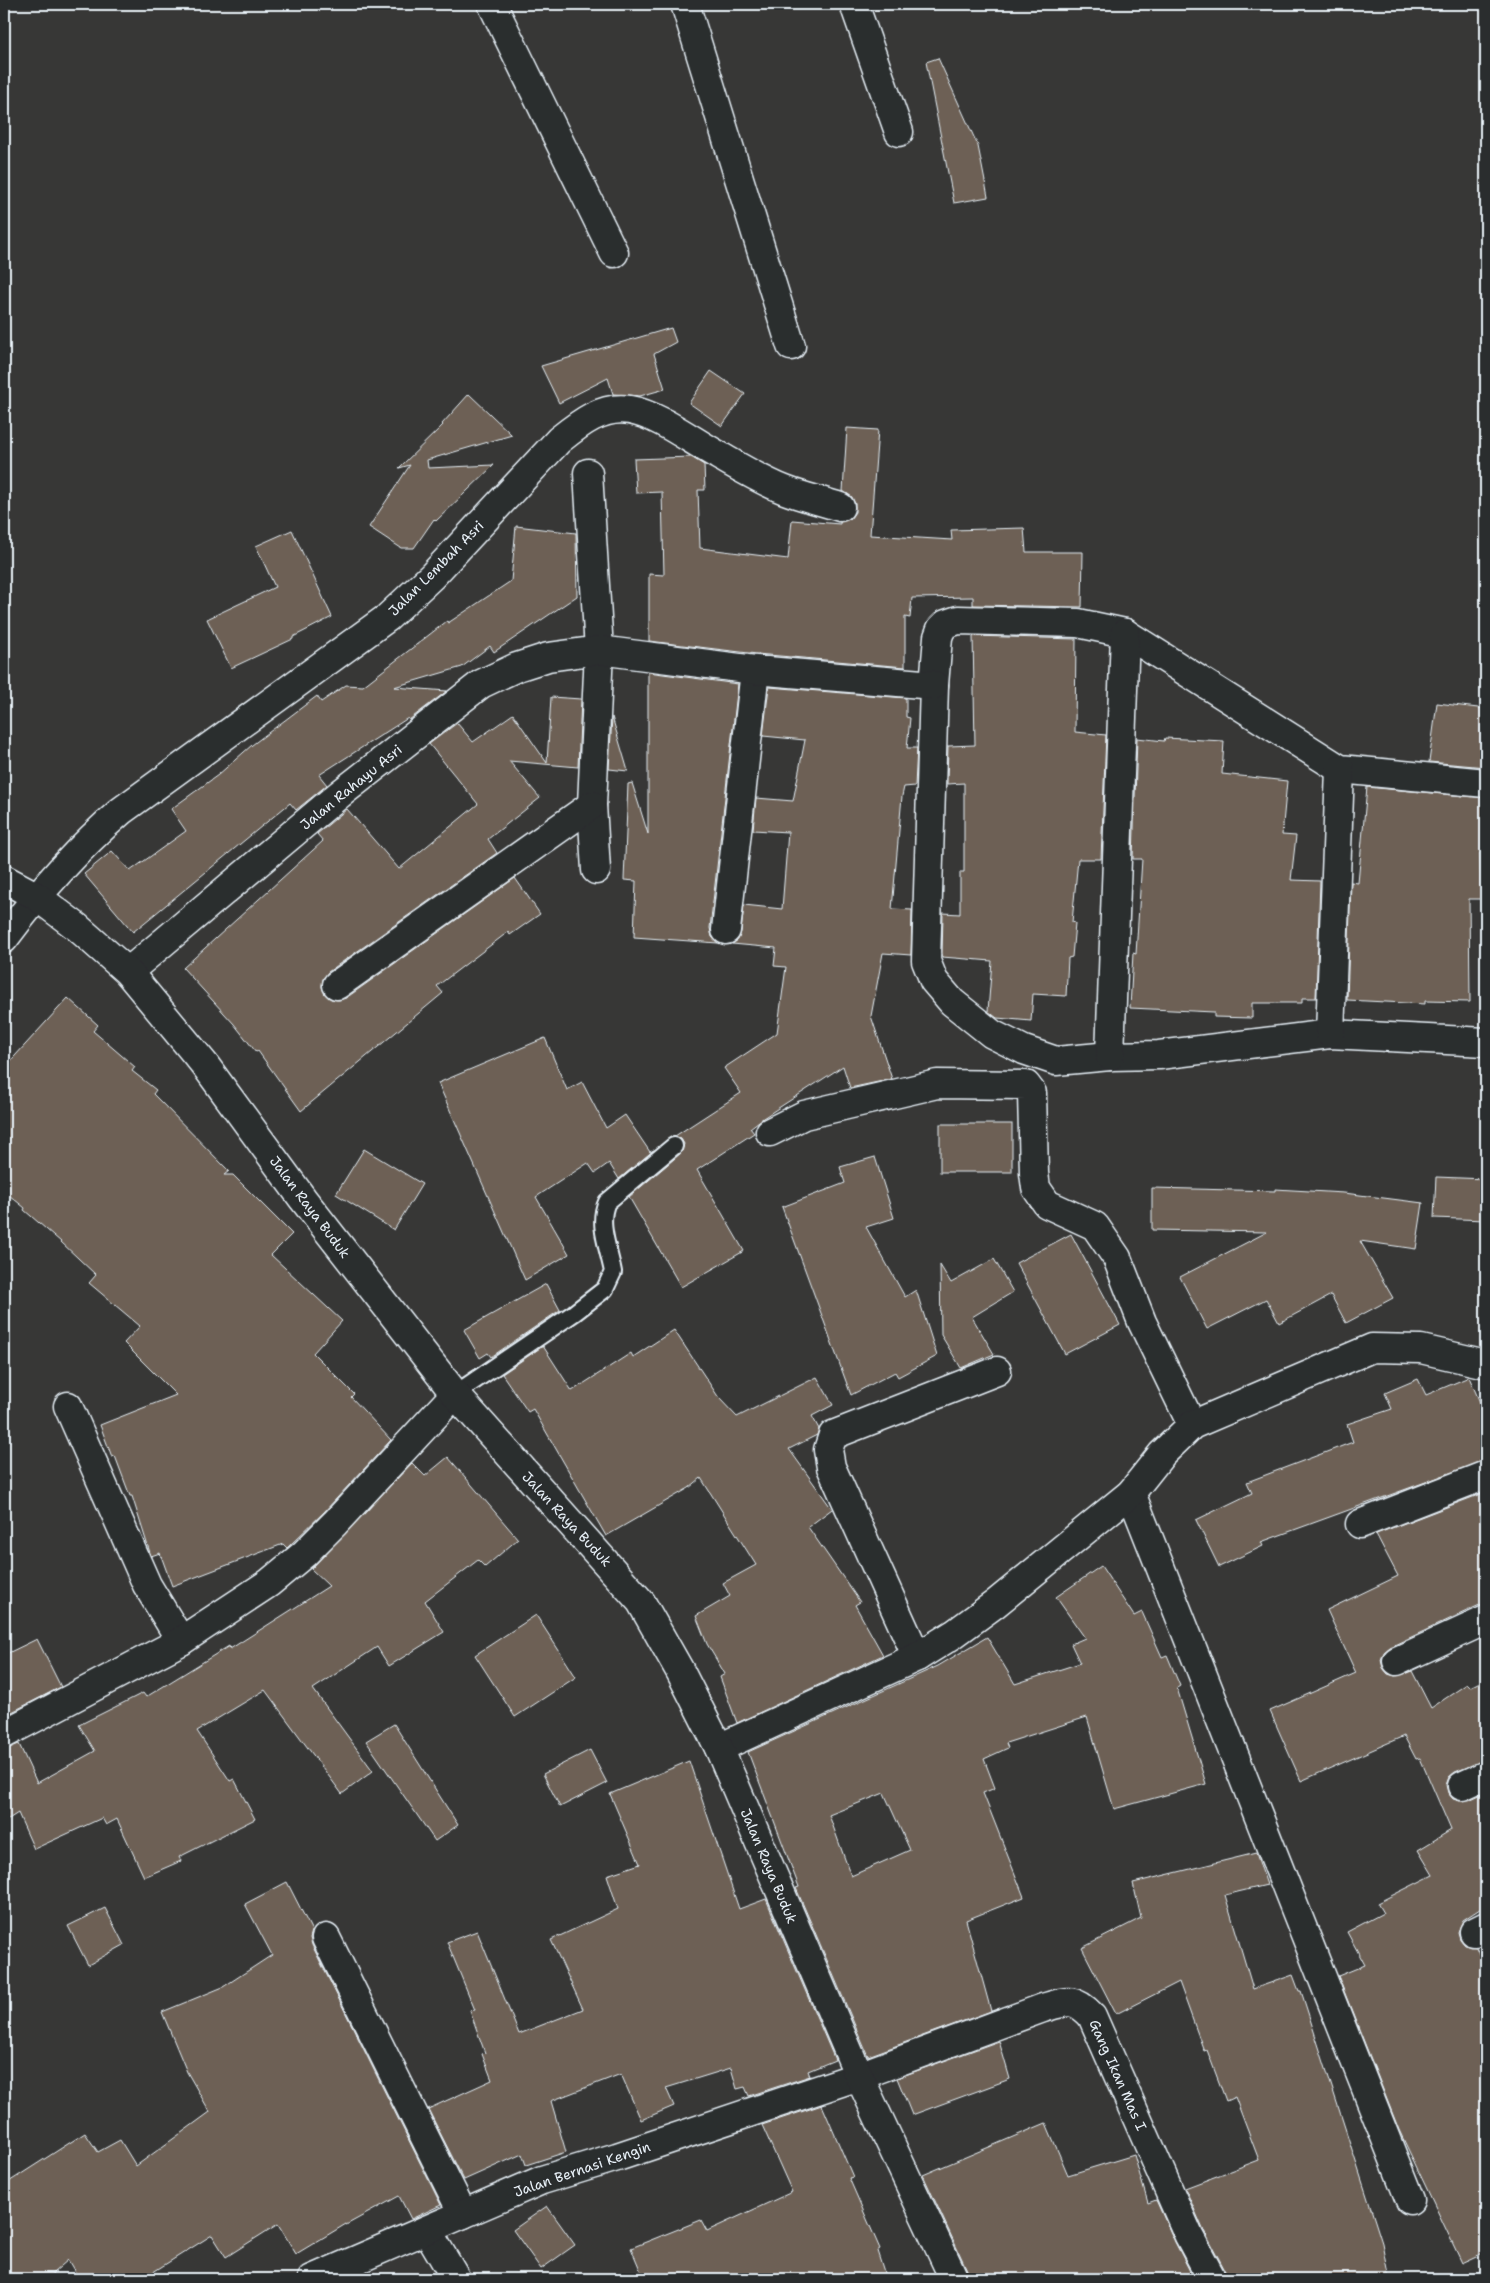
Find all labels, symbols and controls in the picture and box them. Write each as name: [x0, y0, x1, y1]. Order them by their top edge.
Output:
street label: Jalan Lembah Asri: [385, 517, 487, 619]
street label: Jalan Rahayu Asri: [296, 740, 406, 834]
street label: Jalan Raya Buduk: [266, 1152, 354, 1262]
street label: Jalan Raya Buduk: [518, 1468, 616, 1570]
street label: Jalan Raya Buduk: [737, 1806, 801, 1926]
street label: Gang Ikan Mas I: [1085, 2017, 1151, 2134]
street label: Jalan Bernasi Kengin: [511, 2137, 653, 2201]

